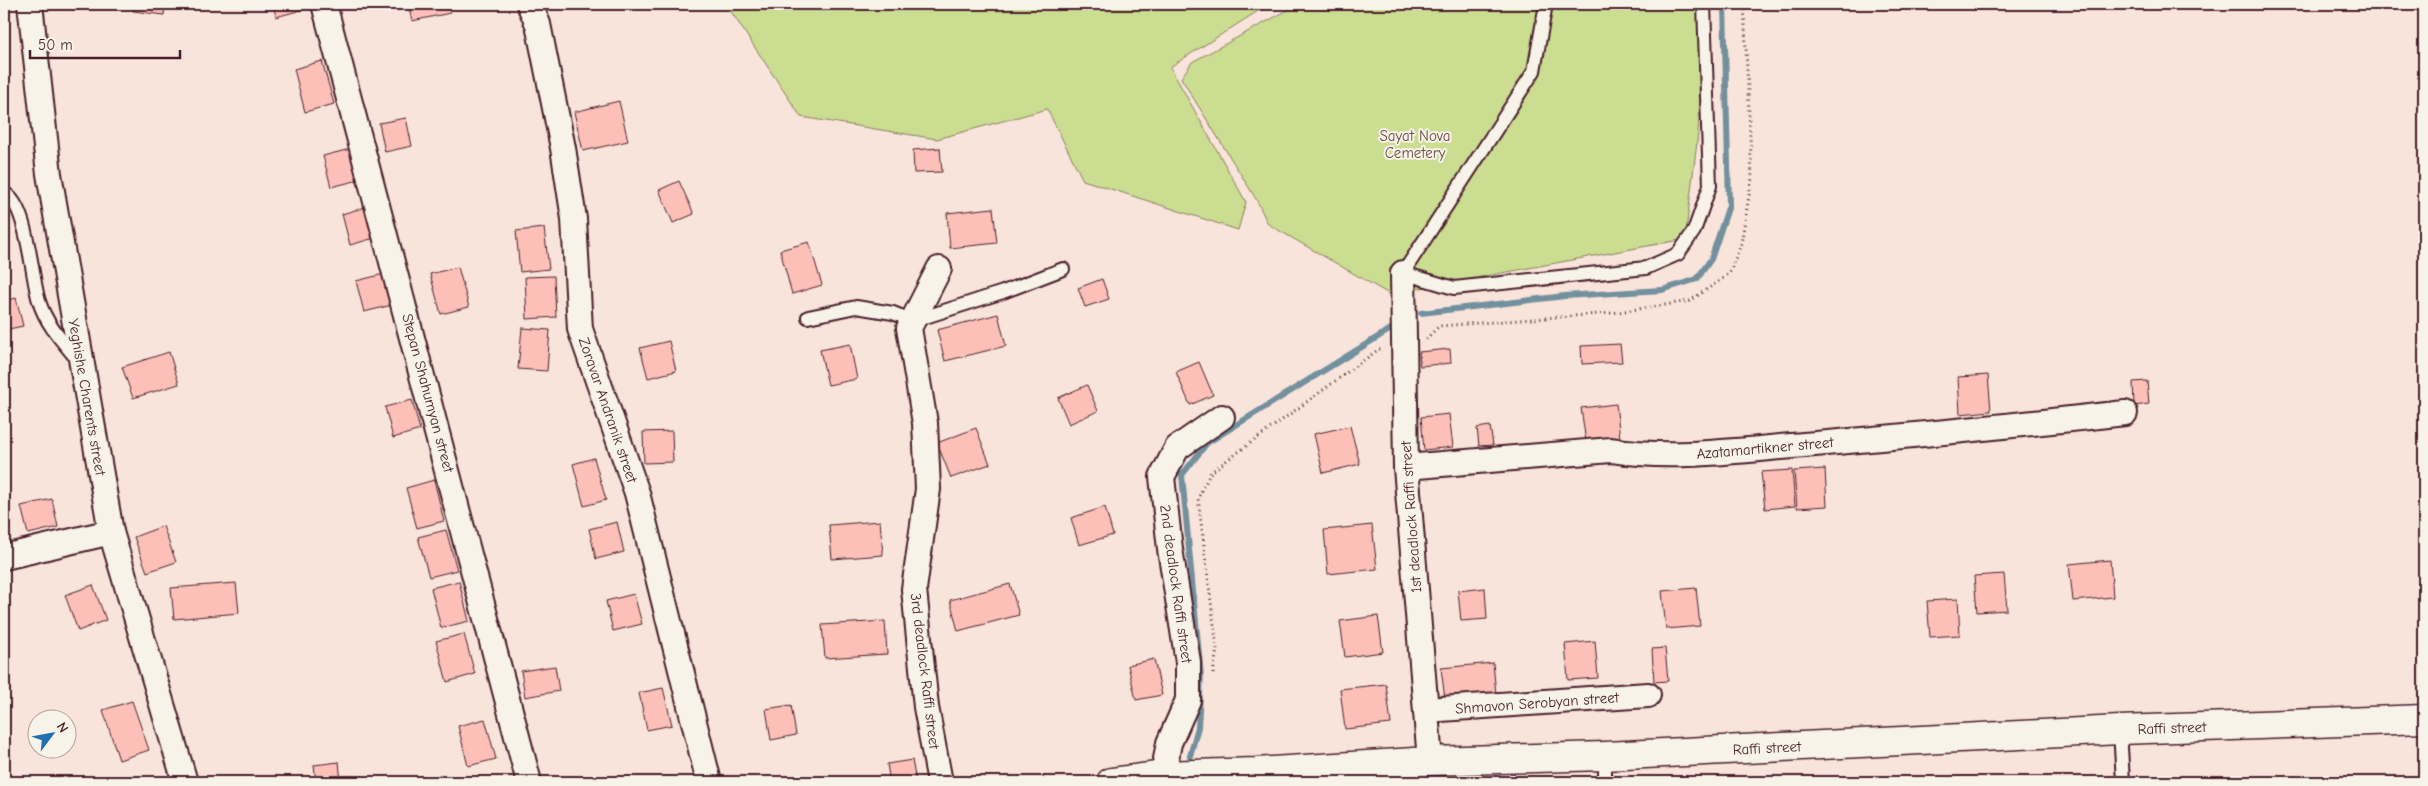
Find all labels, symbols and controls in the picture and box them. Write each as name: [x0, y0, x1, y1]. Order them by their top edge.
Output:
scale bar: [30, 28, 180, 60]
text: 50 m: [38, 36, 73, 54]
park label: Sayat Nova Cemetery: [1380, 127, 1450, 162]
street label: Stepan Shahumyan street: [398, 312, 458, 475]
street label: Yeghishe Charents street: [64, 317, 110, 478]
street label: Zoravar Andranik street: [575, 335, 642, 486]
street label: Azatamartikner street: [1696, 433, 1835, 463]
street label: 1st deadlock Raffi street: [1397, 440, 1425, 594]
street label: 2nd deadlock Raffi street: [1156, 504, 1196, 665]
street label: 3rd deadlock Raffi street: [907, 592, 944, 751]
street label: Shmavon Serobyan street: [1455, 688, 1620, 718]
north arrow: [28, 708, 78, 758]
street label: Raffi street: [2137, 718, 2207, 738]
text: N: [53, 719, 72, 736]
street label: Raffi street: [1732, 737, 1803, 759]

